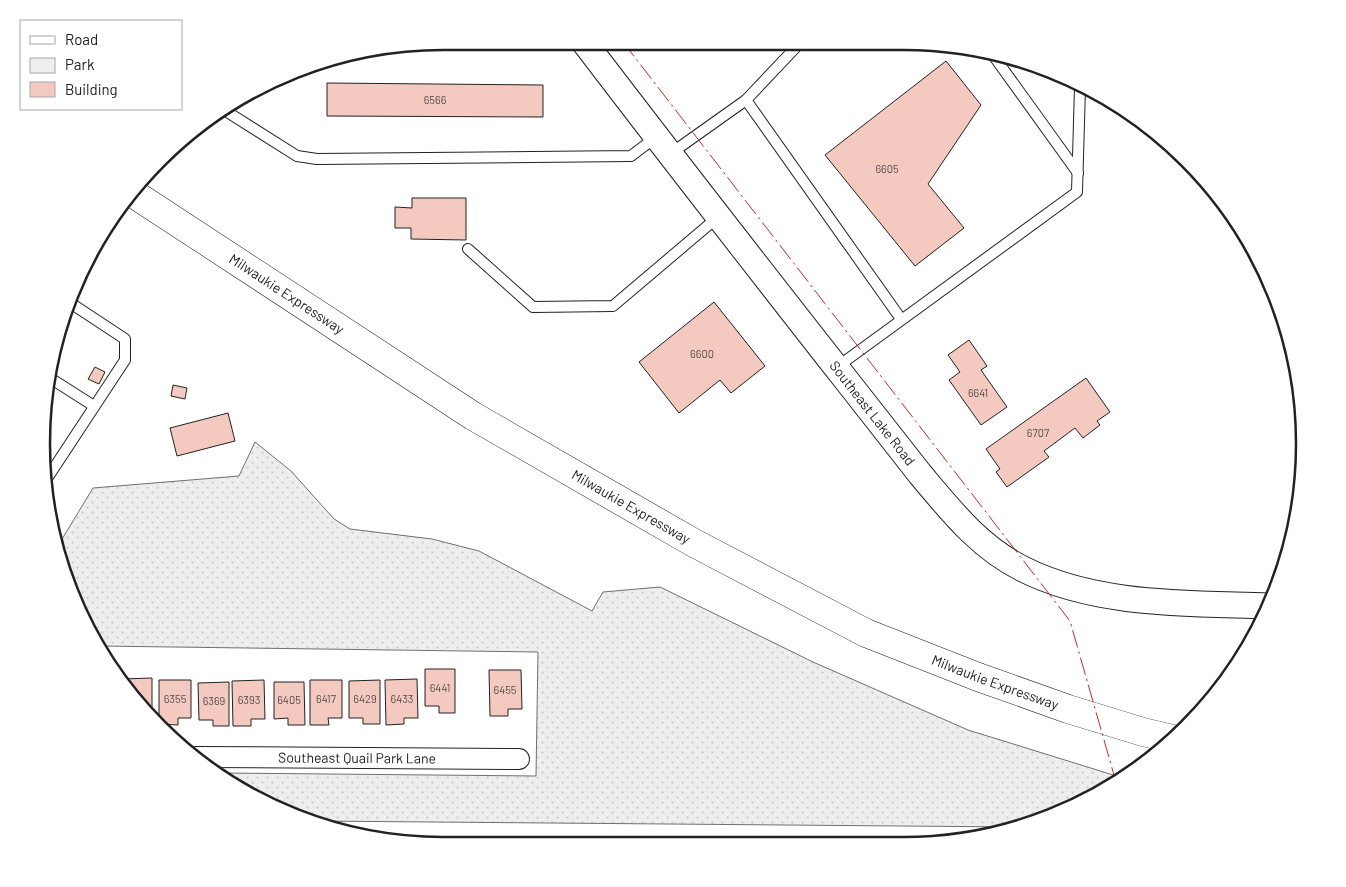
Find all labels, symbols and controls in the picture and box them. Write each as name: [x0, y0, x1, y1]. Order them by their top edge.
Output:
legend: [20, 20, 182, 110]
text: Road: [65, 30, 98, 48]
text: Park: [65, 55, 95, 73]
text: Building: [65, 80, 118, 98]
house number: 6566: [424, 93, 447, 106]
house number: 6605: [875, 162, 899, 175]
street label: Milwaukie Expressway: [226, 250, 348, 338]
house number: 6600: [690, 347, 714, 360]
street label: Southeast Lake Road: [826, 357, 919, 469]
house number: 6641: [968, 386, 988, 399]
house number: 6707: [1027, 426, 1049, 439]
street label: Milwaukie Expressway: [569, 466, 694, 547]
street label: Milwaukie Expressway: [929, 651, 1061, 713]
house number: 6441: [430, 681, 450, 694]
house number: 6455: [493, 683, 517, 696]
house number: 6355: [164, 692, 187, 705]
house number: 6417: [316, 692, 336, 705]
house number: 6429: [353, 692, 377, 705]
house number: 6433: [390, 692, 414, 705]
house number: 6393: [238, 693, 260, 706]
house number: 6405: [277, 693, 301, 706]
house number: 6369: [203, 694, 226, 707]
street label: Southeast Quail Park Lane: [278, 749, 436, 766]

